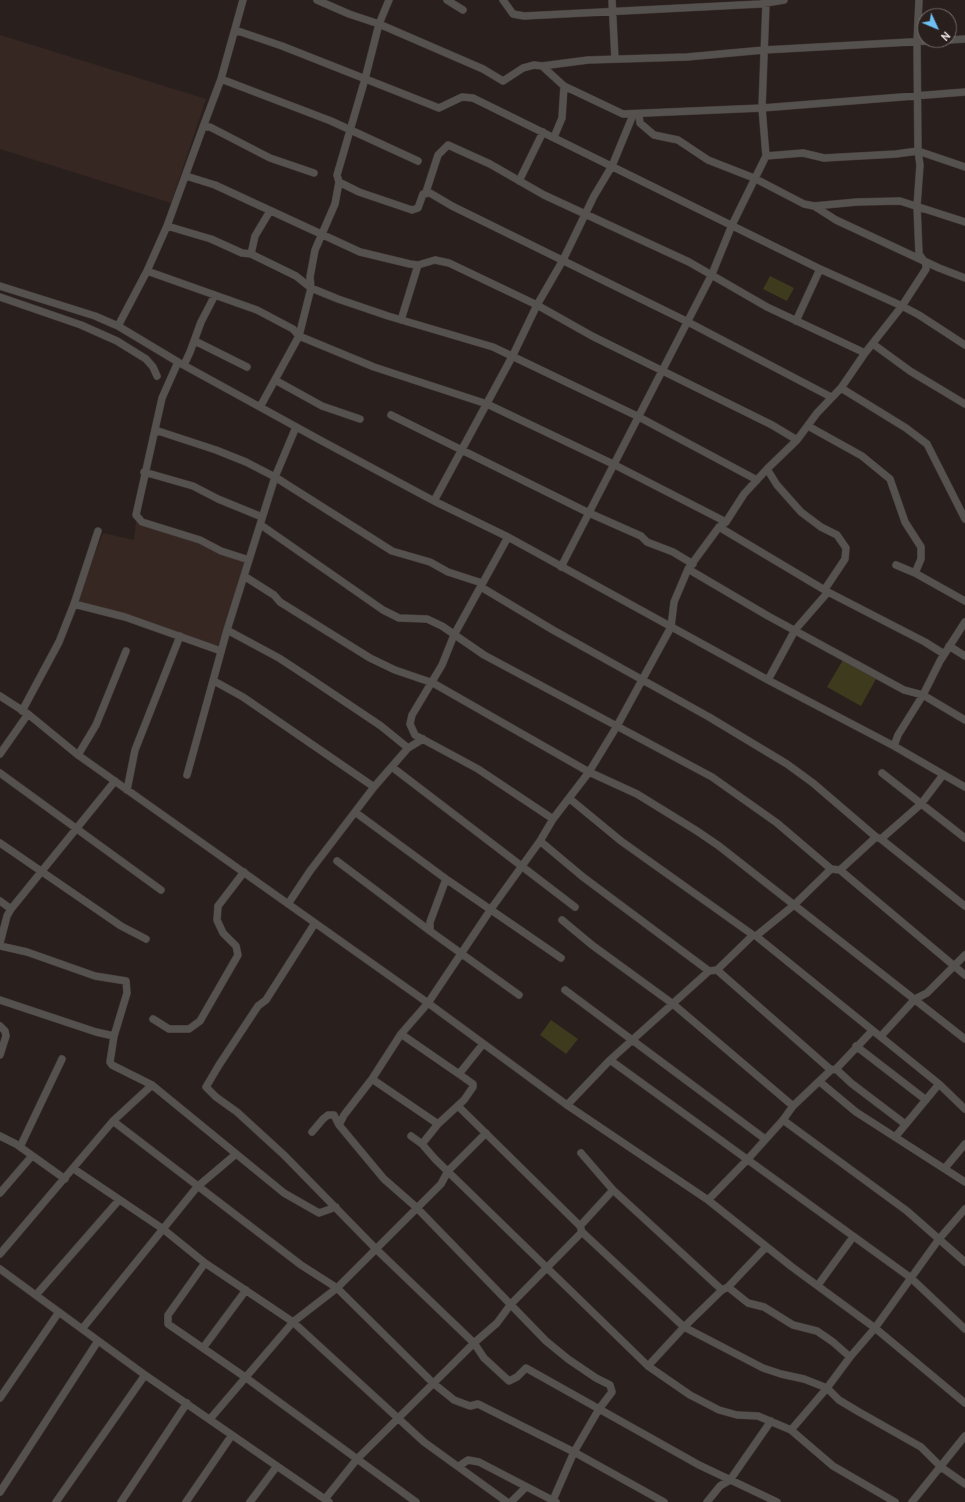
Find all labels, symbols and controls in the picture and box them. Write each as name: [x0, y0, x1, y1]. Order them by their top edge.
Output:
north arrow: [917, 8, 957, 48]
text: N: [937, 28, 953, 43]

